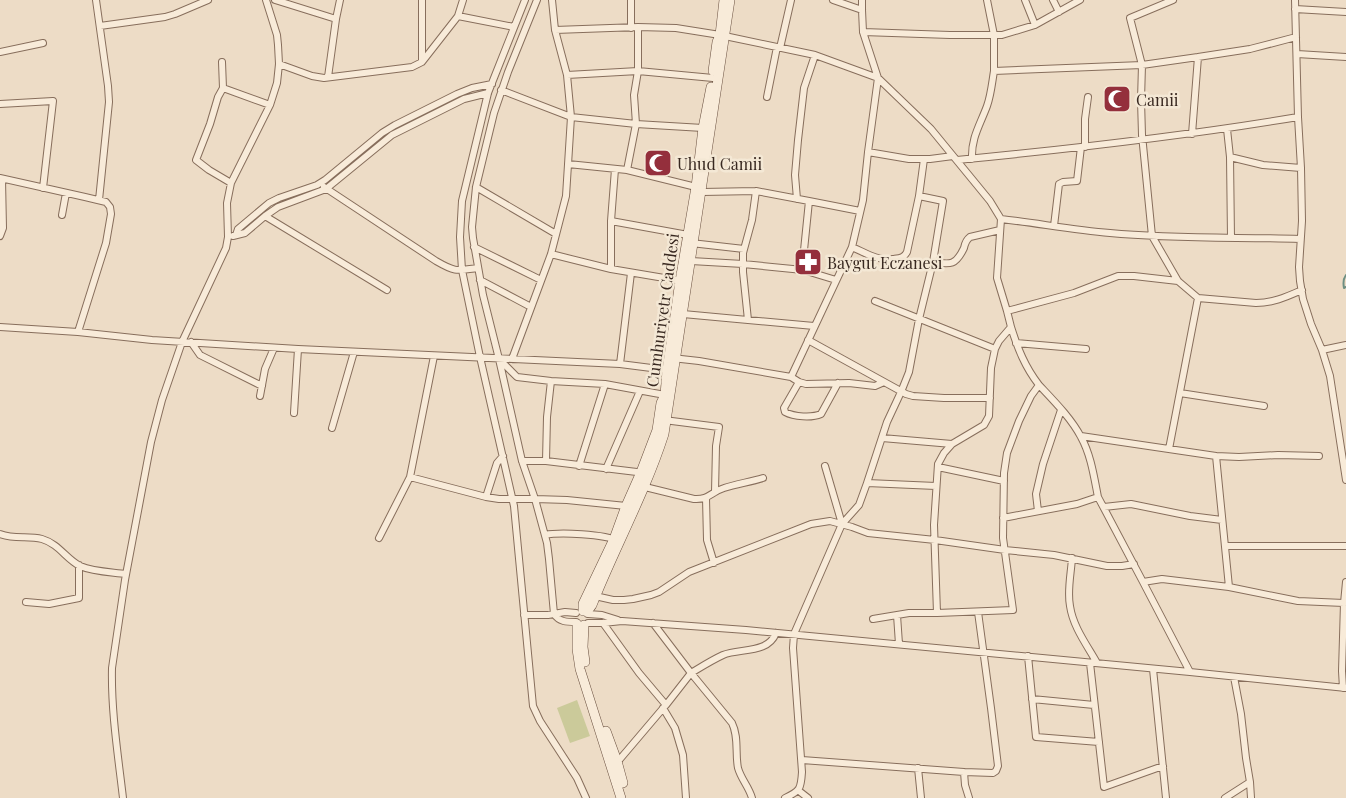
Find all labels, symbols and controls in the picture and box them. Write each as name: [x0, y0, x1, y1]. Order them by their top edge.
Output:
mosque icon: Camii: [1102, 84, 1132, 114]
place label: Camii: [1136, 89, 1179, 110]
mosque icon: Uhud Camii: [643, 148, 673, 178]
place label: Uhud Camii: [677, 153, 763, 174]
street label: Cumhuriyetr Caddesi: [641, 231, 683, 388]
pharmacy icon: Baygut Eczanesi: [793, 247, 823, 277]
place label: Baygut Eczanesi: [827, 252, 943, 273]

